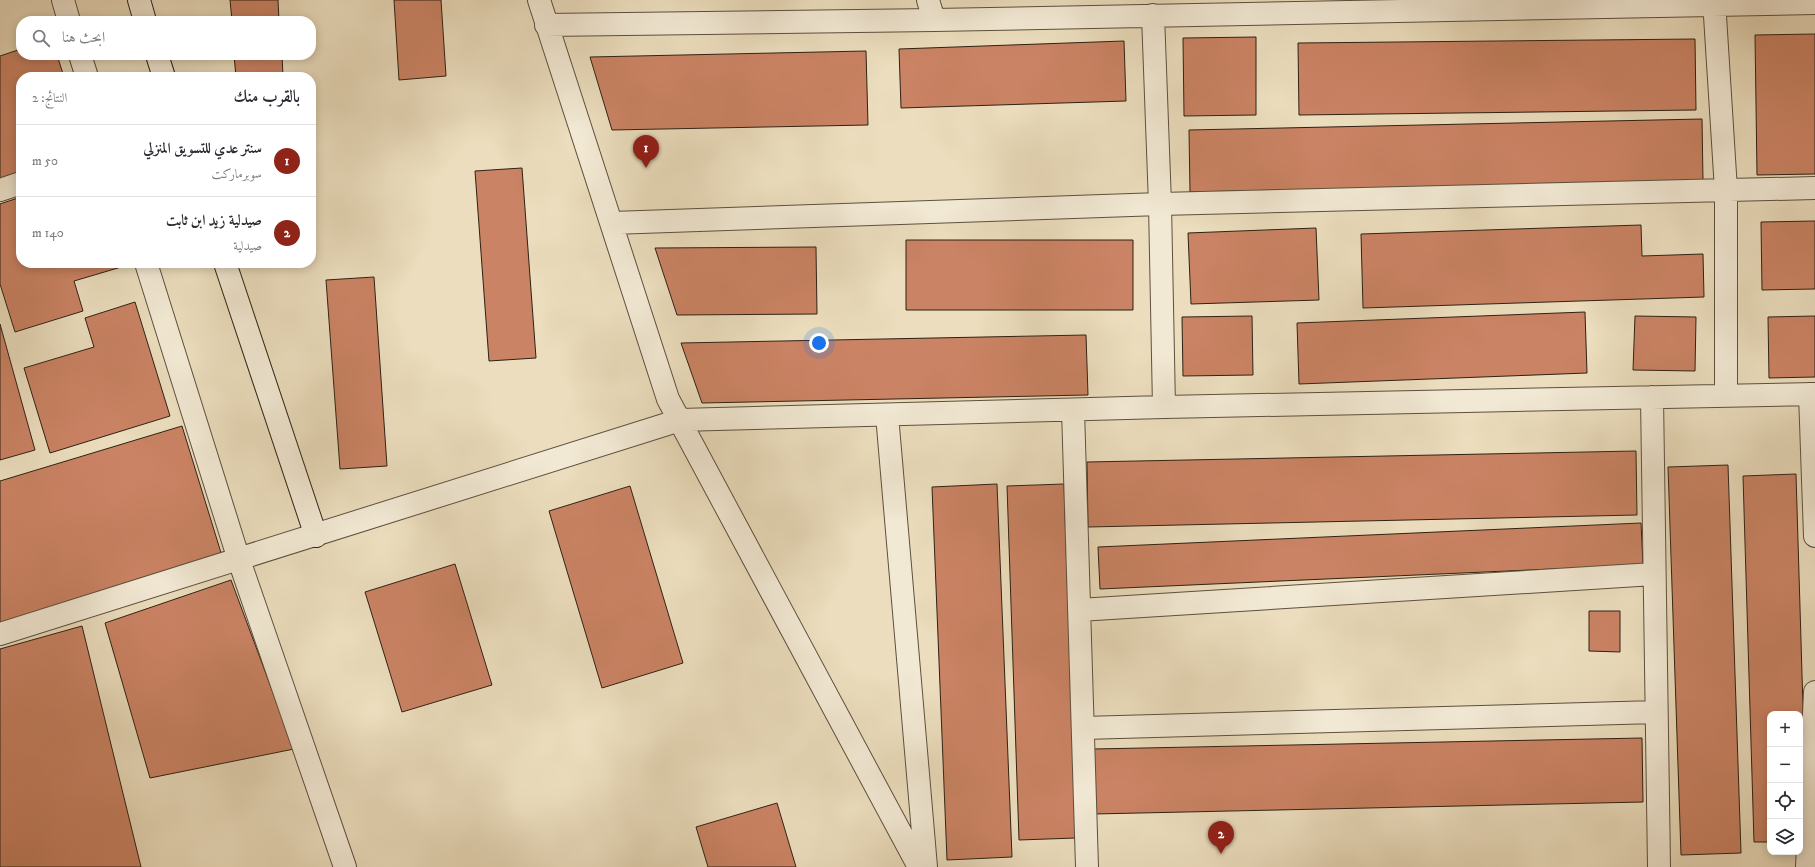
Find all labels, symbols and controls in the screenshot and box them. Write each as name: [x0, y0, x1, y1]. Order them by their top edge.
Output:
search box: [16, 16, 316, 60]
icon: search: [30, 27, 52, 49]
text: ابحث هنا: [62, 28, 105, 47]
text: بالقرب منك: [234, 86, 300, 108]
text: النتائج: 2: [32, 90, 67, 106]
pin: 1: [633, 135, 659, 168]
text: سنتر عدي للتسويق المنزلي: [143, 139, 262, 158]
text: 50 m: [32, 153, 58, 169]
text: 1: [285, 153, 289, 169]
text: سوبرماركت: [212, 166, 262, 182]
text: صيدلية زيد ابن ثابت: [166, 211, 262, 230]
text: 140 m: [32, 225, 64, 241]
text: 2: [284, 225, 290, 241]
text: صيدلية: [233, 238, 262, 254]
your location: [809, 333, 829, 353]
map controls: [1767, 711, 1803, 855]
button: +: [1767, 711, 1803, 747]
button: −: [1767, 747, 1803, 783]
button: locate: [1767, 783, 1803, 819]
button: layers: [1767, 819, 1803, 855]
pin: 2: [1208, 821, 1234, 854]

